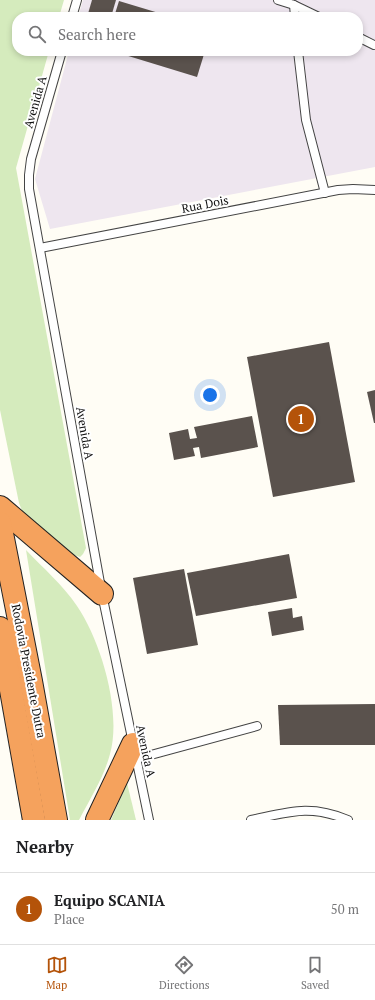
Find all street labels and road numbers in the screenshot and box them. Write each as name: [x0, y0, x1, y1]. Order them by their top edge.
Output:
street label: Avenida A: [20, 73, 50, 130]
street label: Rua Dois: [180, 192, 230, 216]
street label: Avenida A: [73, 405, 97, 461]
street label: Rodovia Presidente Dutra: [9, 603, 49, 739]
street label: Avenida A: [133, 723, 159, 780]

